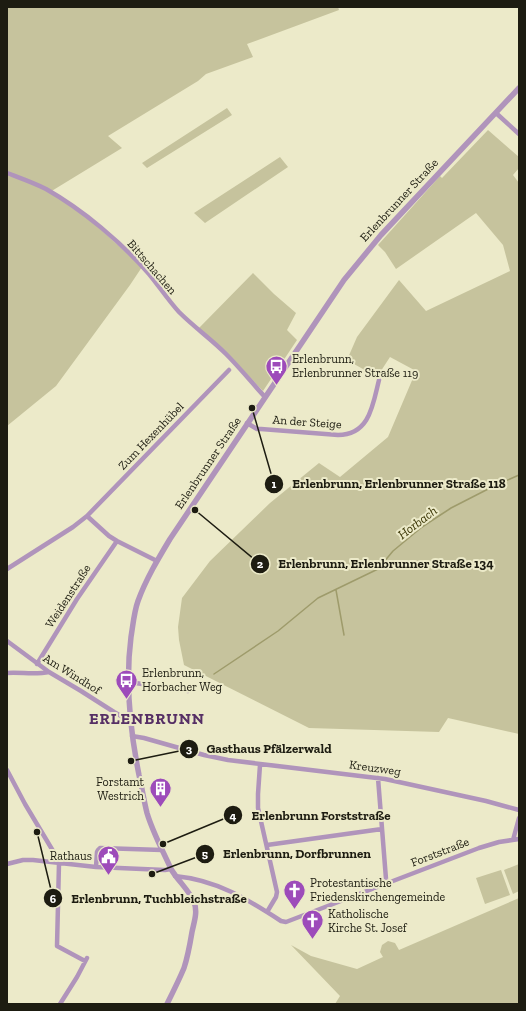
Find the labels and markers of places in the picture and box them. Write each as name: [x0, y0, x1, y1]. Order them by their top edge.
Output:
place label: Erlenbrunn, Erlenbrunner Straße 119: [292, 352, 418, 380]
bus stop icon: Erlenbrunn, Erlenbrunner Straße 119: [263, 353, 289, 386]
callout: Erlenbrunn, Erlenbrunner Straße 118: [264, 471, 513, 496]
callout: Erlenbrunn, Erlenbrunner Straße 134: [250, 551, 502, 576]
place label: Erlenbrunn, Horbacher Weg: [142, 666, 223, 694]
bus stop icon: Erlenbrunn, Horbacher Weg: [113, 667, 139, 700]
callout: Gasthaus Pfälzerwald: [179, 736, 340, 761]
place label: Forstamt Westrich: [96, 775, 145, 803]
building icon: Forstamt Westrich: [147, 776, 173, 809]
callout: Erlenbrunn Forststraße: [223, 803, 398, 828]
callout: Erlenbrunn, Dorfbrunnen: [195, 841, 380, 866]
public building icon: Rathaus: [95, 843, 121, 876]
place label: Rathaus: [50, 849, 92, 863]
place label: Protestantische Friedenskirchengemeinde: [310, 876, 446, 904]
church icon: Protestantische Friedenskirchengemeinde: [282, 877, 308, 910]
callout: Erlenbrunn, Tuchbleichstraße: [43, 886, 255, 911]
place label: Katholische Kirche St. Josef: [328, 907, 408, 935]
church icon: Katholische Kirche St. Josef: [300, 908, 326, 941]

